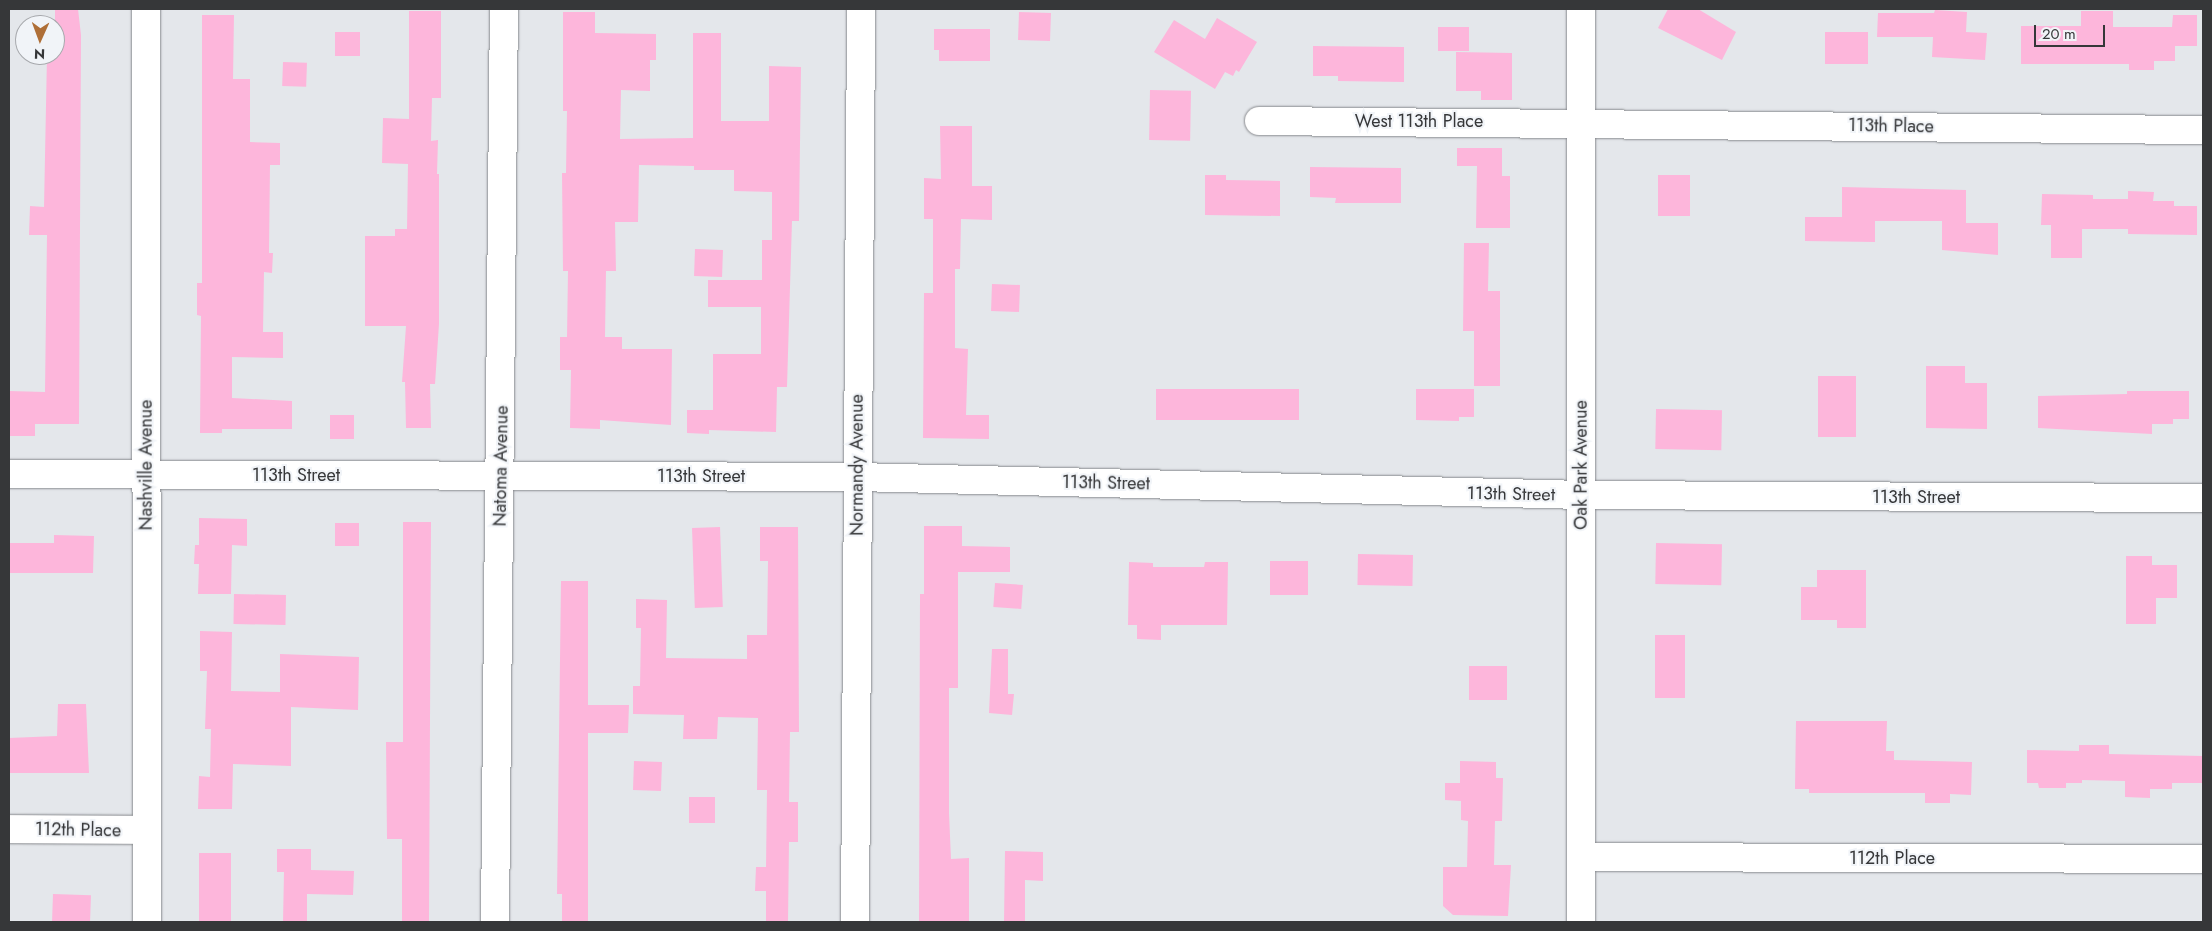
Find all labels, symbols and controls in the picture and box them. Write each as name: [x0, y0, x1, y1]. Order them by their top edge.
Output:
north arrow: [15, 15, 65, 65]
scale bar: [2037, 15, 2108, 47]
text: 20 m: [2042, 23, 2076, 45]
text: N: [34, 44, 45, 64]
street label: West 113th Place: [1355, 110, 1483, 132]
street label: 113th Place: [1848, 114, 1934, 138]
street label: Normandy Avenue: [846, 394, 868, 536]
street label: Nashville Avenue: [135, 400, 157, 530]
street label: Oak Park Avenue: [1570, 400, 1592, 530]
street label: Natoma Avenue: [489, 405, 513, 527]
street label: 113th Street: [252, 464, 340, 486]
street label: 113th Street: [657, 465, 745, 487]
street label: 113th Street: [1062, 471, 1150, 495]
street label: 113th Street: [1467, 482, 1555, 506]
street label: 113th Street: [1872, 486, 1960, 508]
street label: 112th Place: [35, 818, 121, 842]
street label: 112th Place: [1849, 847, 1935, 869]

